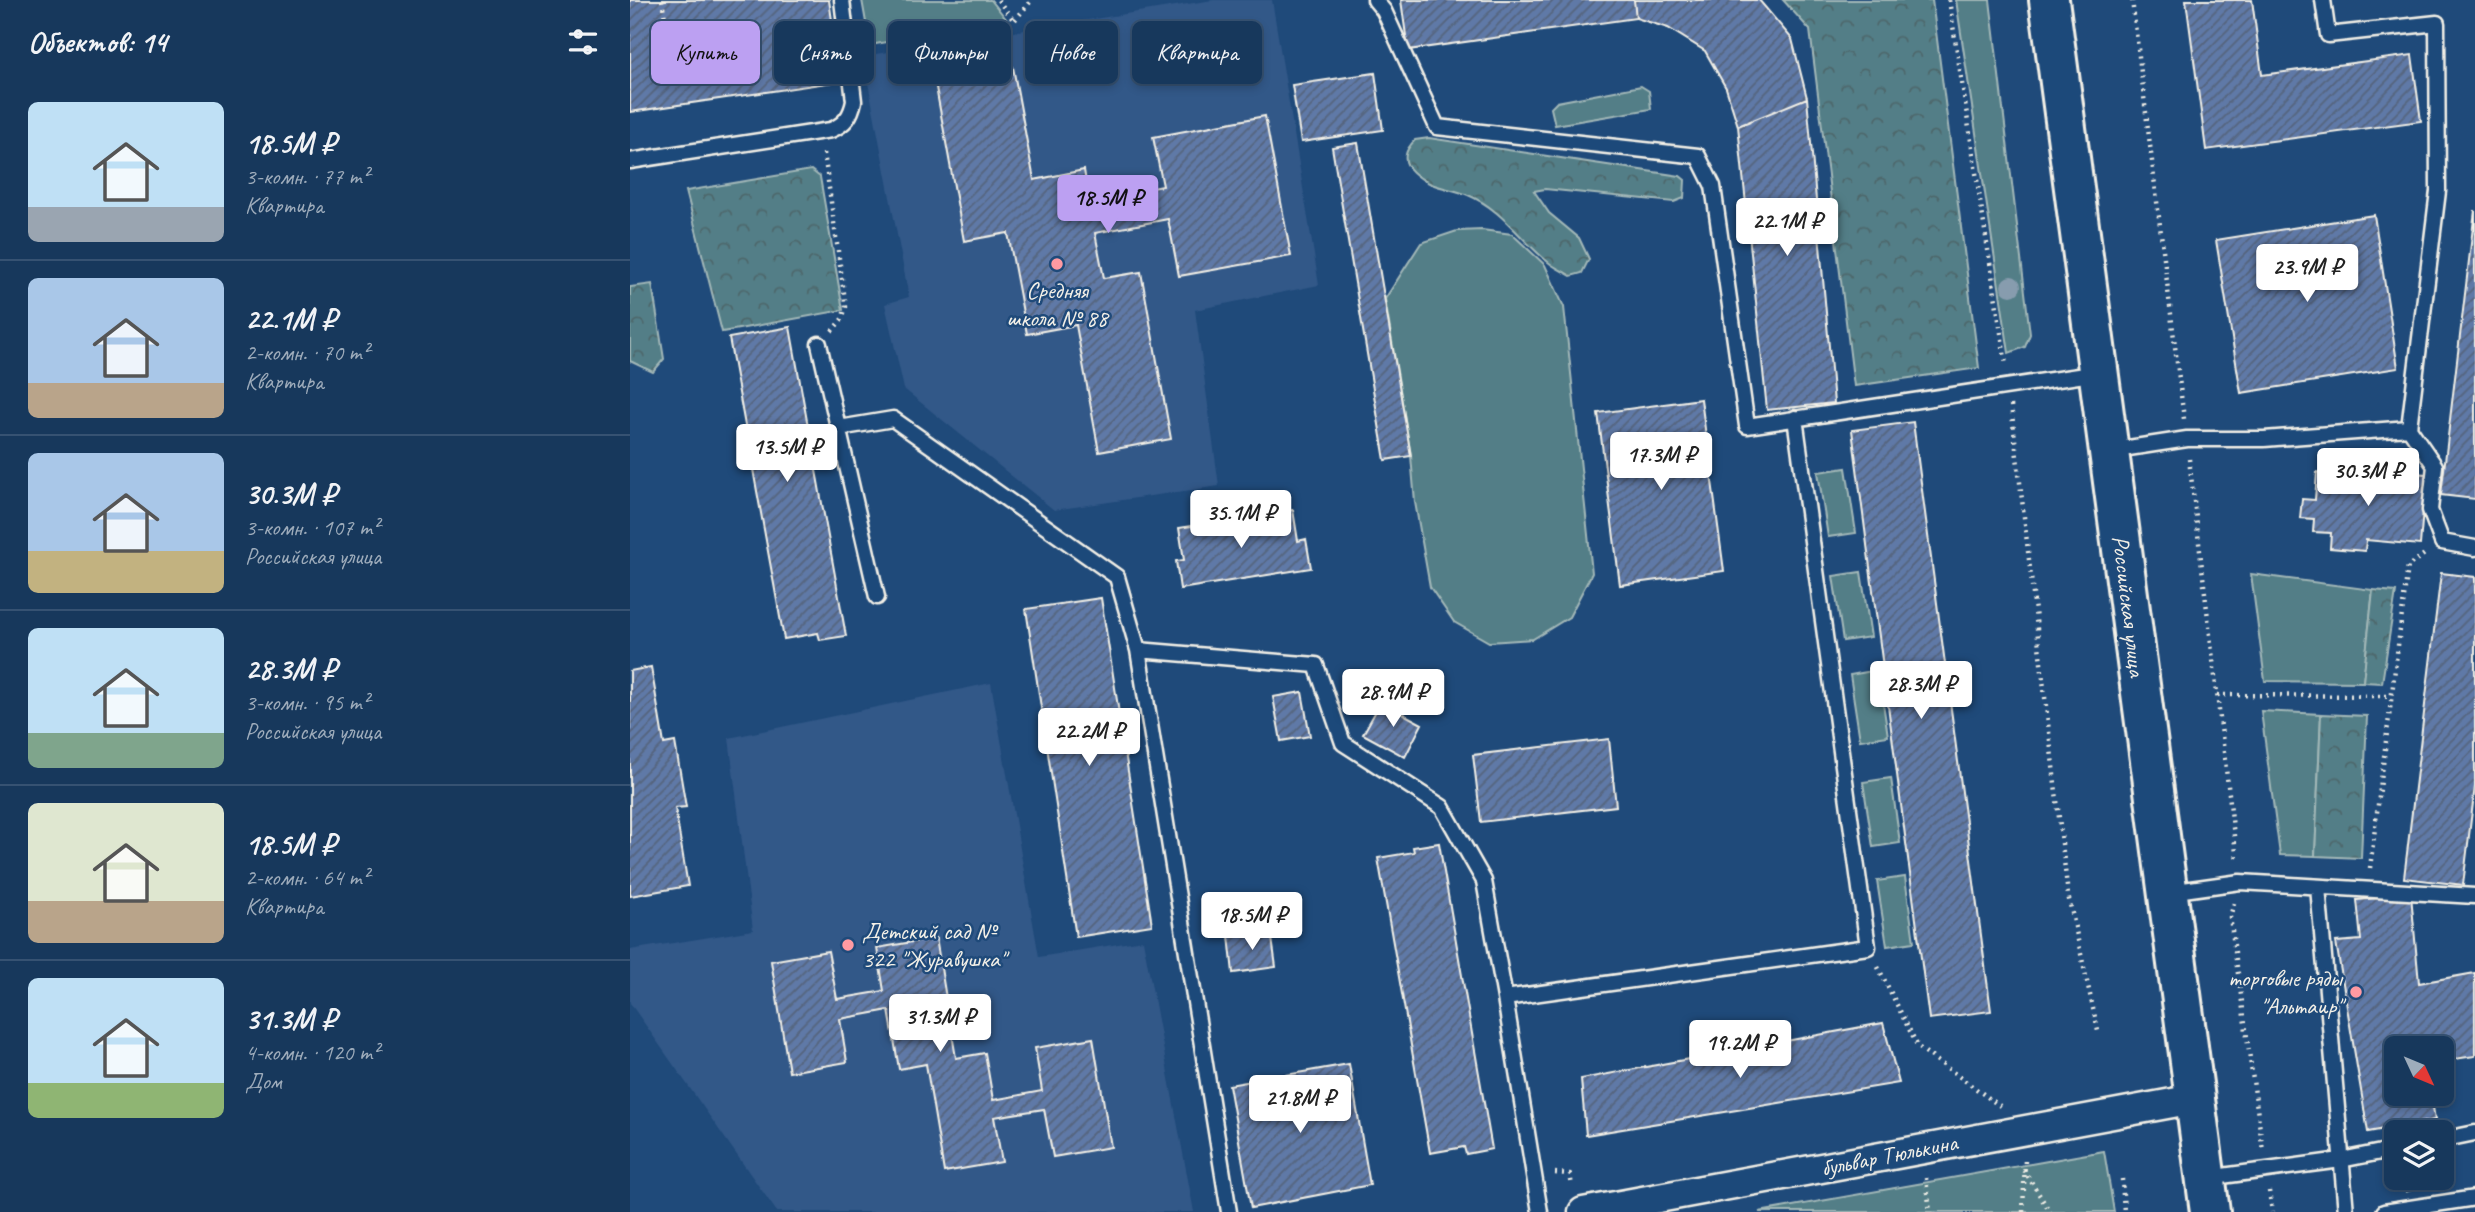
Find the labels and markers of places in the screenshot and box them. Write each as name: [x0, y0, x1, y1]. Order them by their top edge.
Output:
pin: 18.5M ₽: [1043, 176, 1173, 235]
pin: 22.1M ₽: [1722, 198, 1852, 258]
pin: 23.9M ₽: [2242, 244, 2372, 304]
marker: Средняя школа № 88: [1049, 256, 1065, 272]
place label: Средняя школа № 88: [1006, 275, 1110, 333]
pin: 13.5M ₽: [722, 424, 852, 484]
pin: 17.3M ₽: [1596, 433, 1726, 492]
pin: 30.3M ₽: [2303, 448, 2433, 508]
pin: 35.1M ₽: [1176, 490, 1306, 550]
pin: 28.3M ₽: [1856, 662, 1986, 721]
pin: 28.9M ₽: [1328, 670, 1458, 729]
pin: 22.2M ₽: [1024, 708, 1154, 768]
pin: 18.5M ₽: [1187, 892, 1317, 952]
place label: Детский сад № 322 "Журавушка": [862, 916, 1010, 974]
marker: Детский сад № 322 "Журавушка": [840, 937, 856, 953]
place label: торговые ряды "Альтаир": [2228, 963, 2347, 1021]
marker: торговые ряды "Альтаир": [2348, 984, 2364, 1000]
pin: 31.3M ₽: [875, 995, 1005, 1054]
pin: 19.2M ₽: [1675, 1020, 1805, 1080]
pin: 21.8M ₽: [1235, 1076, 1365, 1135]

